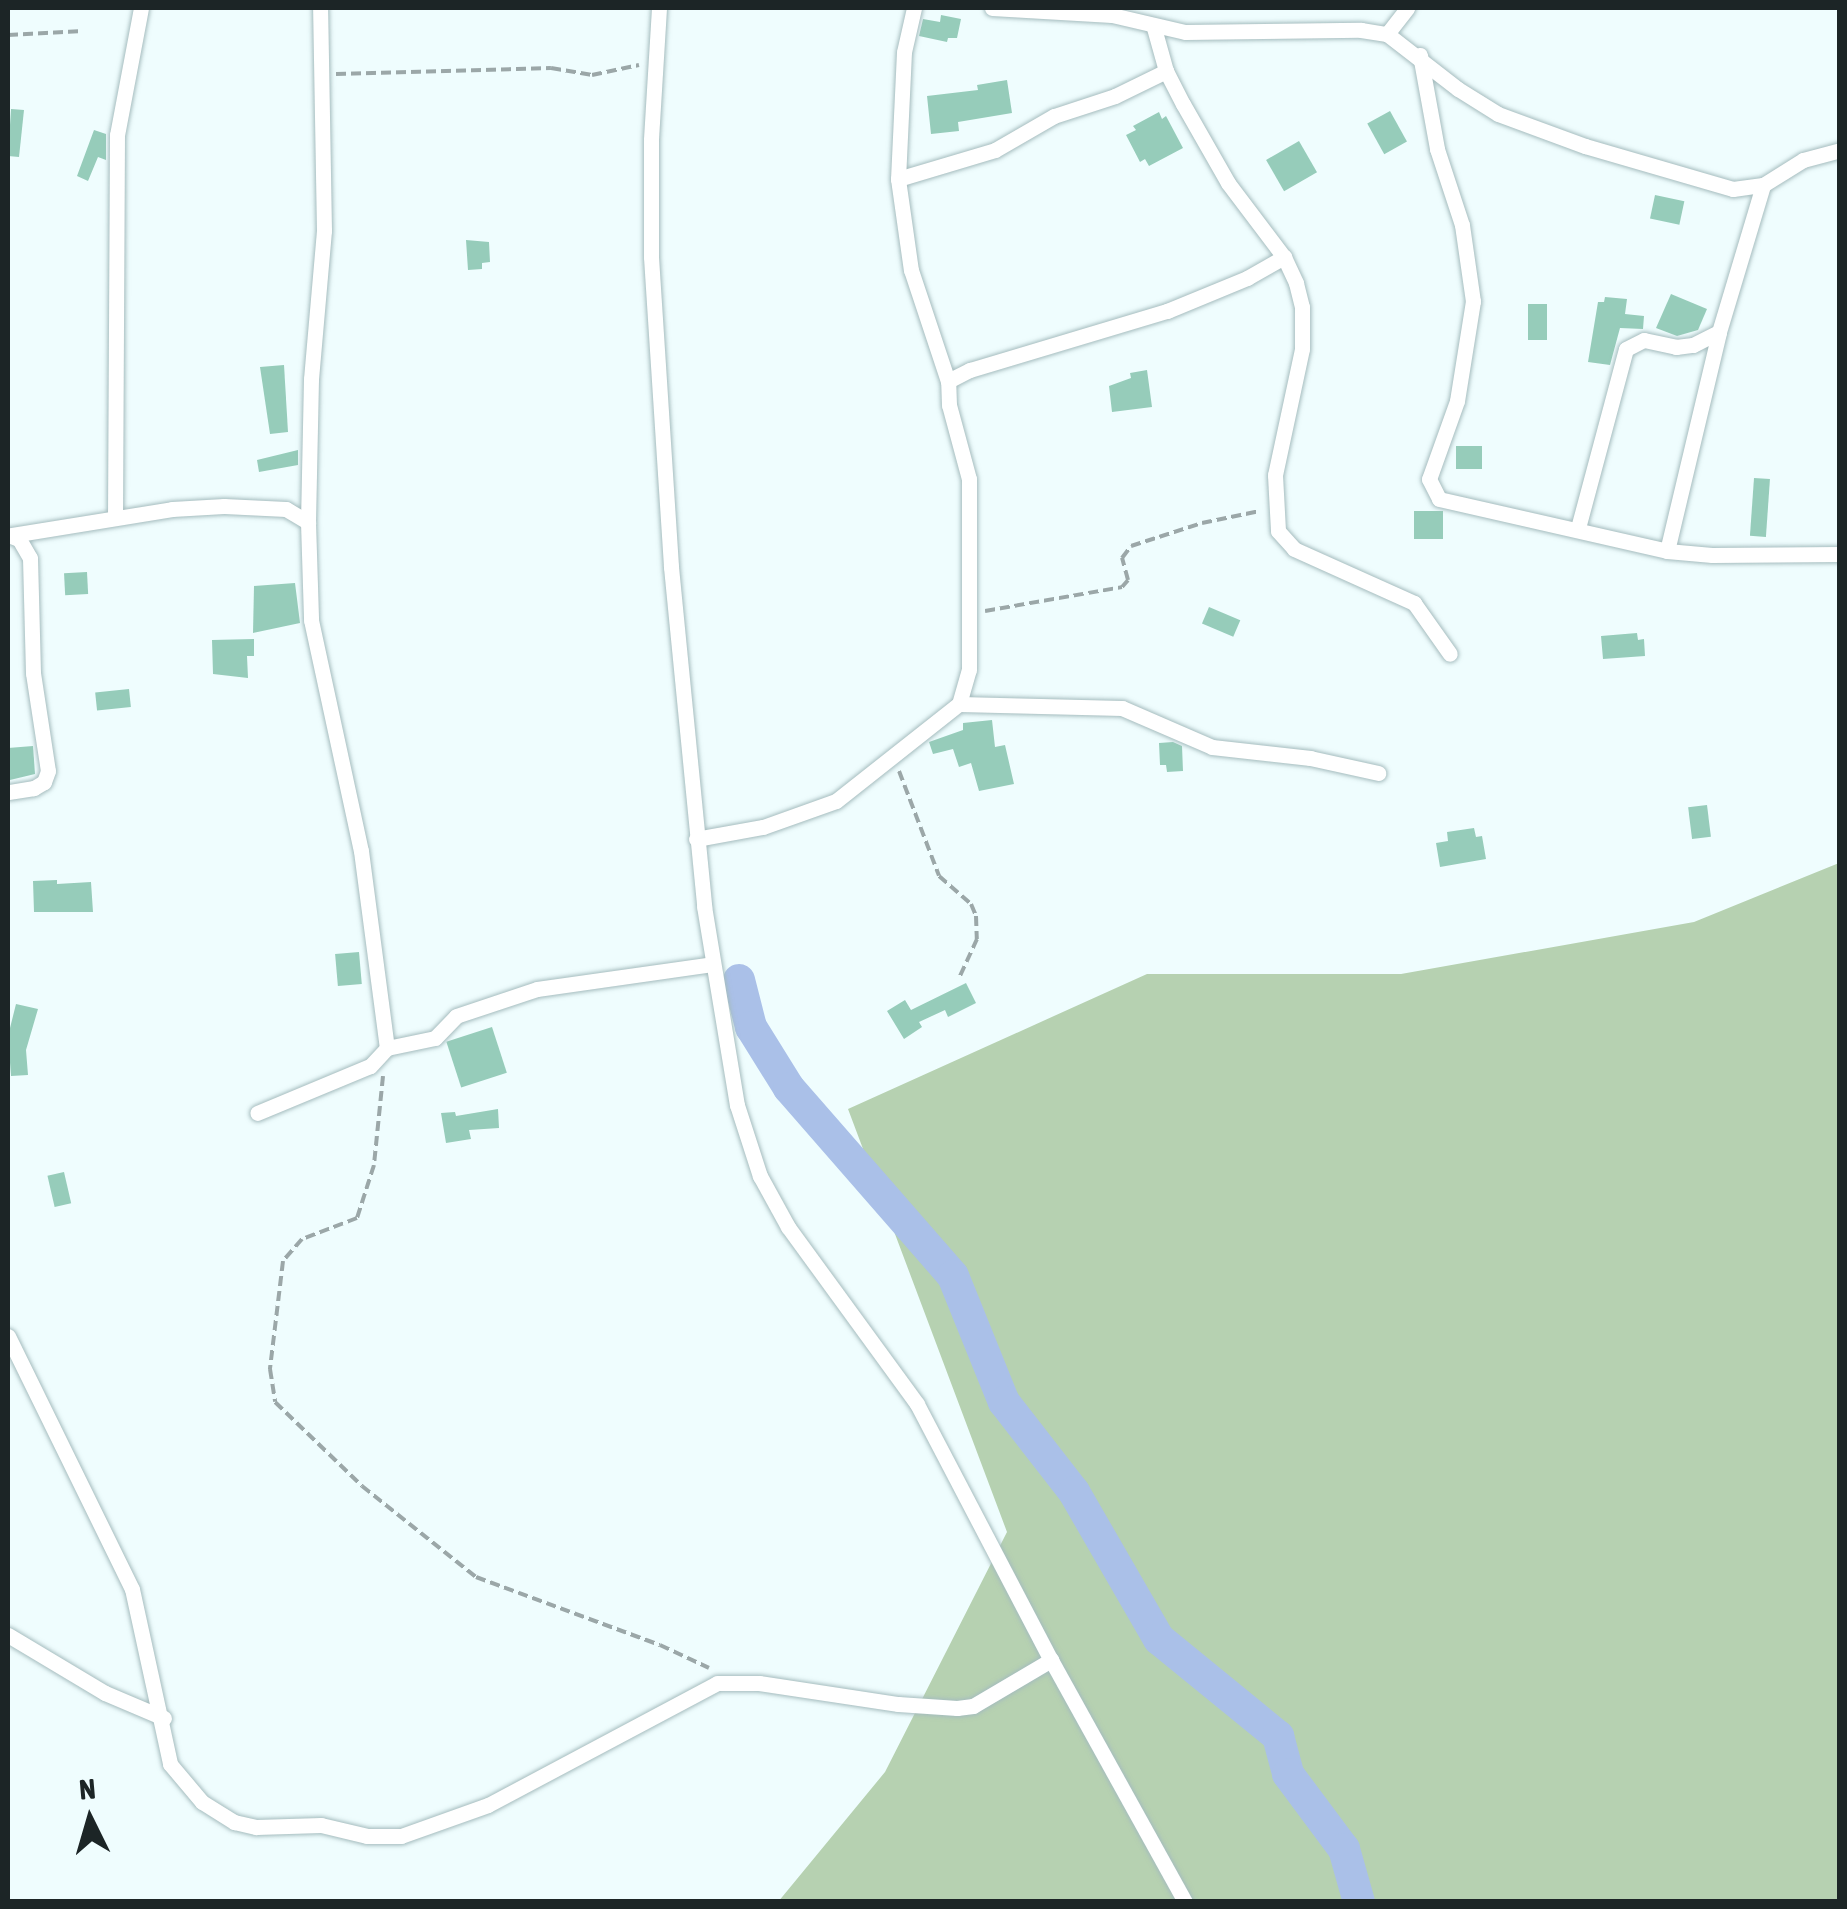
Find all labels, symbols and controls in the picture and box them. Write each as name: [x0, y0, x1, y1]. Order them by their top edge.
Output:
north arrow: [40, 1769, 140, 1869]
text: N: [78, 1772, 97, 1806]

